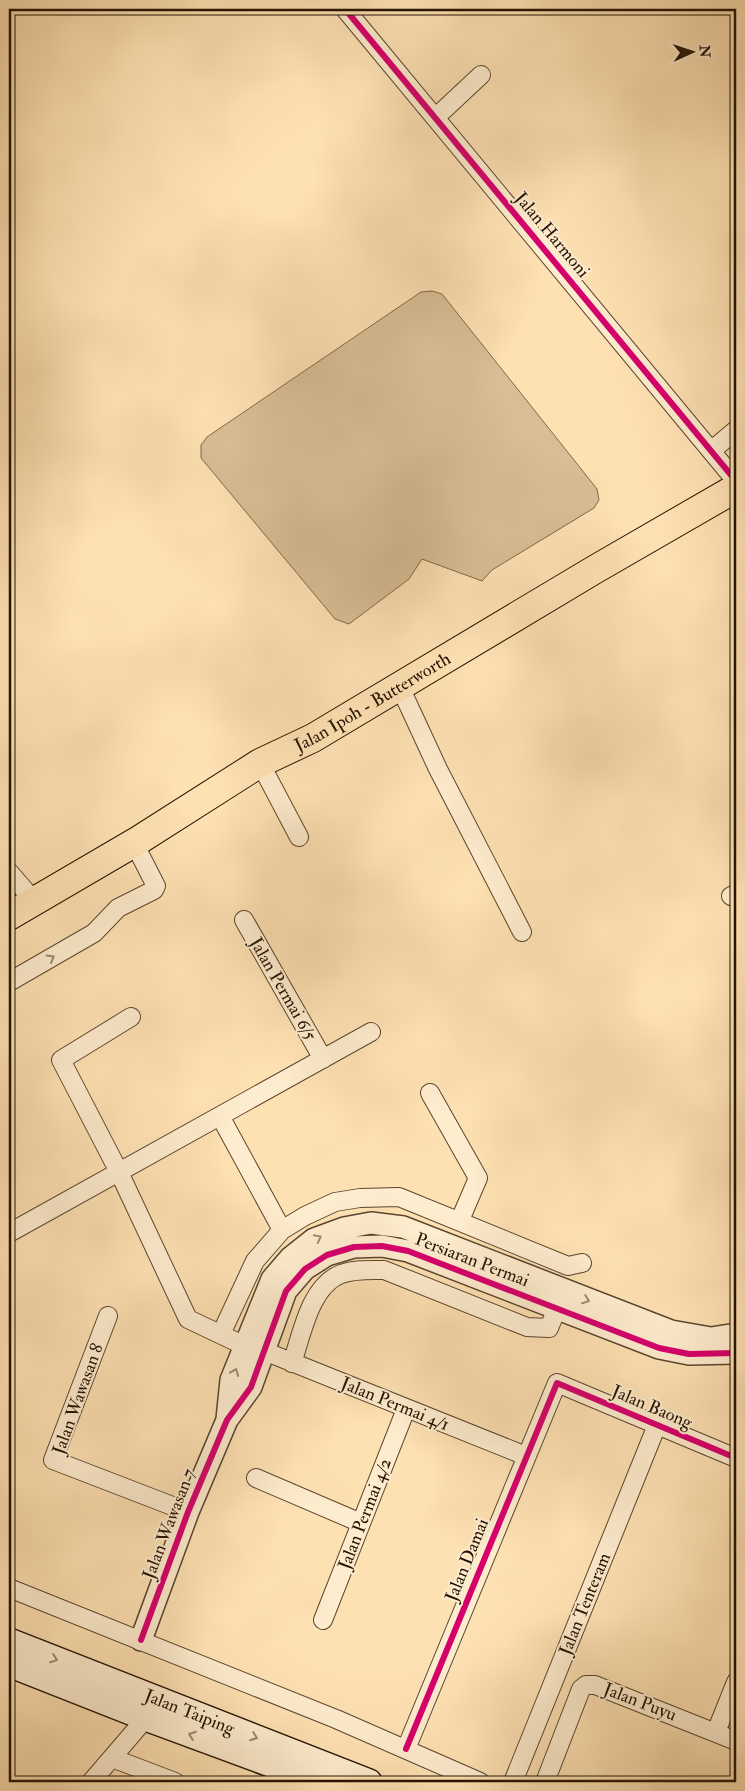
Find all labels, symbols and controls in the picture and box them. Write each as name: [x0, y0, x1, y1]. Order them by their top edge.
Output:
north arrow: [668, 28, 718, 78]
text: N: [696, 44, 713, 59]
street label: Jalan Harmoni: [509, 187, 595, 283]
street label: Jalan Ipoh - Butterworth: [290, 647, 455, 757]
street label: Jalan Permai 6/5: [244, 932, 322, 1045]
one-way arrow: [46, 954, 55, 964]
street label: Persiaran Permai: [412, 1228, 532, 1292]
one-way arrow: [313, 1234, 322, 1244]
one-way arrow: [582, 1294, 590, 1304]
street label: Jalan Wawasan 8: [47, 1340, 109, 1459]
one-way arrow: [228, 1368, 239, 1377]
street label: Jalan Permai 4/1: [337, 1371, 453, 1436]
street label: Jalan Baong: [607, 1379, 697, 1435]
street label: Jalan Permai 4/2: [333, 1455, 397, 1574]
street label: Jalan Wawasan 7: [137, 1465, 201, 1584]
street label: Jalan Damai: [440, 1515, 494, 1606]
street label: Jalan Tenteram: [554, 1549, 616, 1660]
one-way arrow: [49, 1652, 58, 1663]
street label: Jalan Puyu: [599, 1677, 680, 1726]
street label: Jalan Taiping: [140, 1683, 239, 1740]
one-way arrow: [188, 1731, 196, 1741]
one-way arrow: [249, 1731, 258, 1741]

